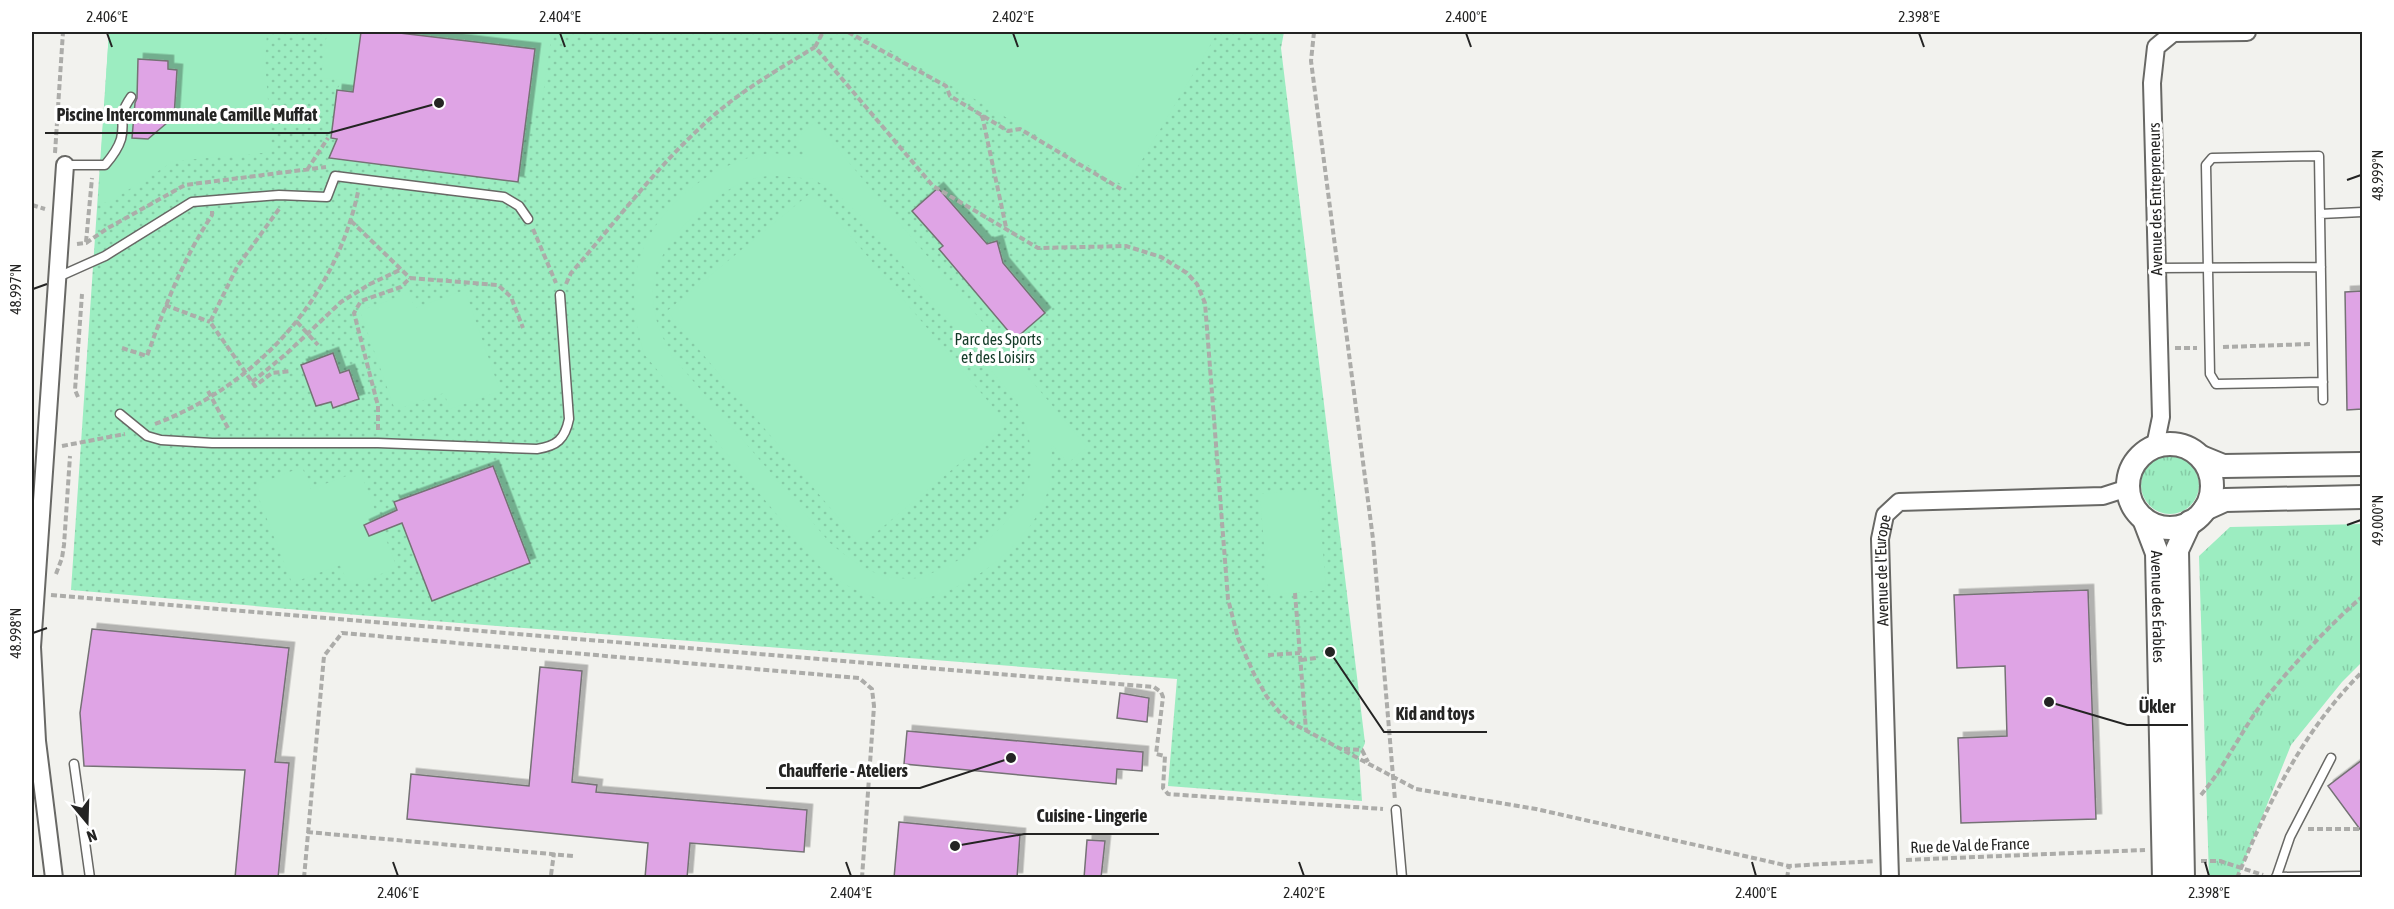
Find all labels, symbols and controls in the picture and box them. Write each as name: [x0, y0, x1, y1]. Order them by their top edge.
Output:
text: 2.406°E: [86, 8, 128, 25]
text: 2.404°E: [539, 8, 581, 25]
text: 2.402°E: [992, 8, 1034, 25]
text: 2.400°E: [1445, 8, 1487, 25]
text: 2.398°E: [1898, 8, 1940, 25]
callout: Piscine Intercommunale Camille Muffat: [45, 97, 329, 133]
text: Piscine Intercommunale Camille Muffat: [57, 104, 318, 125]
street label: Avenue des Entrepreneurs: [2145, 122, 2166, 276]
text: 48.999°N: [2369, 150, 2386, 200]
text: 48.997°N: [7, 264, 24, 314]
park label: Parc des Sports et des Loisirs: [954, 330, 1042, 366]
text: 49.000°N: [2369, 495, 2386, 545]
street label: Avenue de l'Europe: [1871, 513, 1894, 626]
street label: Avenue des Érables: [2148, 550, 2168, 663]
text: 48.998°N: [7, 608, 24, 658]
callout: Ükler: [2127, 689, 2188, 725]
callout: Kid and toys: [1384, 696, 1487, 732]
text: Ükler: [2139, 696, 2176, 717]
text: Kid and toys: [1395, 703, 1475, 724]
callout: Chaufferie - Ateliers: [766, 752, 920, 788]
text: Chaufferie - Ateliers: [778, 760, 908, 781]
north arrow: [57, 792, 117, 852]
callout: Cuisine - Lingerie: [1024, 798, 1159, 834]
text: Cuisine - Lingerie: [1037, 805, 1147, 826]
text: N: [84, 826, 99, 846]
street label: Rue de Val de France: [1910, 834, 2030, 856]
text: 2.406°E: [377, 884, 419, 901]
text: 2.404°E: [830, 884, 872, 901]
text: 2.402°E: [1283, 884, 1325, 901]
text: 2.400°E: [1735, 884, 1777, 901]
text: 2.398°E: [2188, 884, 2230, 901]

